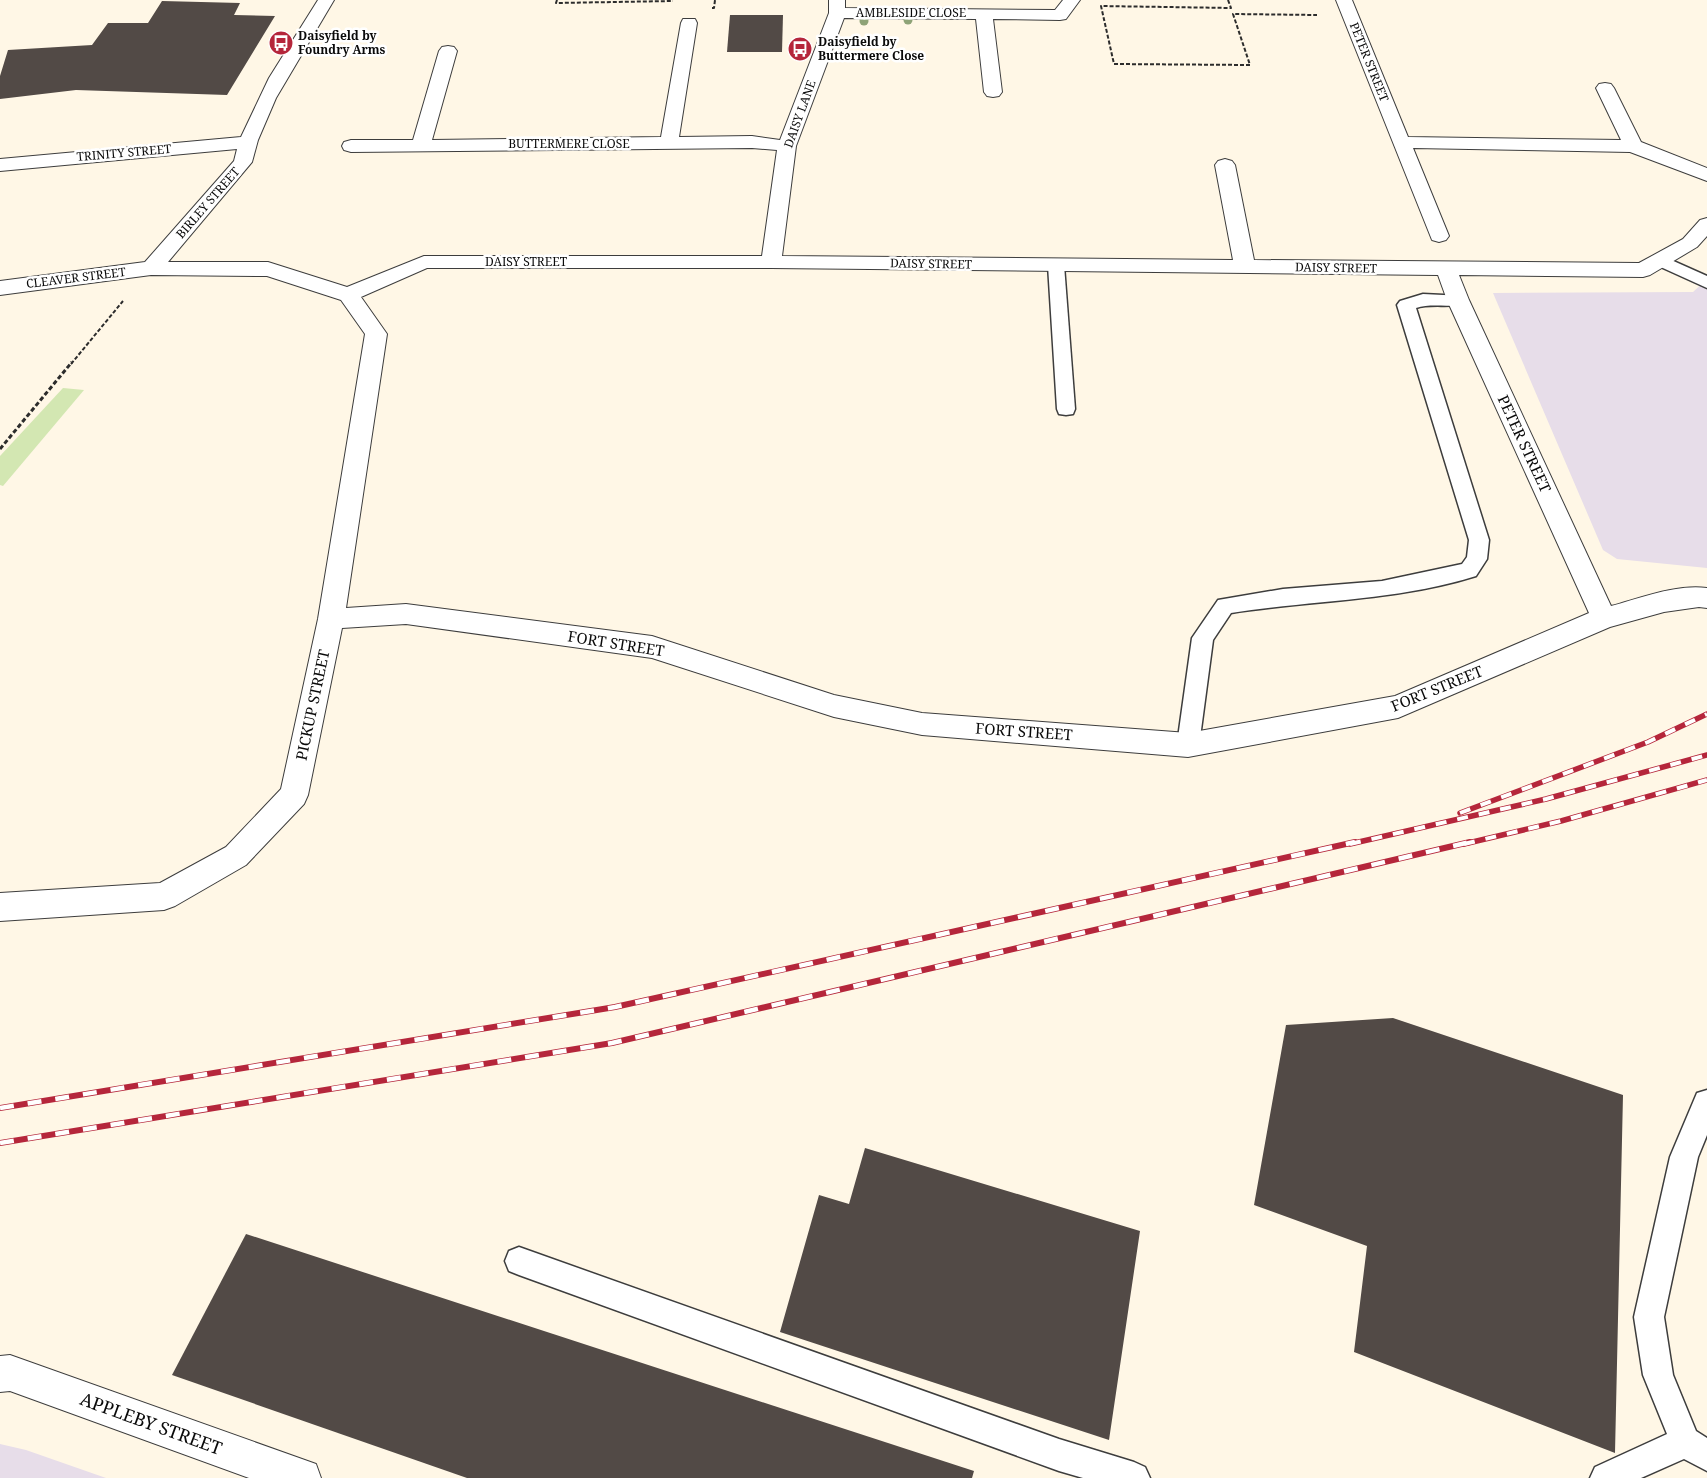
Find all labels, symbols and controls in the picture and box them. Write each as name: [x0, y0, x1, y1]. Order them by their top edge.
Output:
street label: AMBLESIDE CLOSE: [856, 4, 966, 21]
street label: PETER STREET: [1346, 20, 1393, 105]
place label: Daisyfield by Foundry Arms: [298, 27, 386, 58]
bus stop icon: Daisyfield by Foundry Arms: [268, 30, 294, 56]
place label: Daisyfield by Buttermere Close: [818, 33, 924, 64]
bus stop icon: Daisyfield by Buttermere Close: [787, 36, 813, 62]
street label: DAISY LANE: [779, 78, 820, 150]
street label: BUTTERMERE CLOSE: [508, 135, 630, 152]
street label: TRINITY STREET: [76, 140, 173, 165]
street label: BIRLEY STREET: [172, 163, 244, 242]
street label: DAISY STREET: [485, 253, 568, 270]
street label: DAISY STREET: [890, 254, 973, 273]
street label: DAISY STREET: [1295, 258, 1378, 277]
street label: CLEAVER STREET: [25, 263, 127, 292]
street label: PETER STREET: [1494, 392, 1556, 496]
street label: FORT STREET: [566, 626, 666, 661]
street label: PICKUP STREET: [291, 648, 334, 762]
street label: FORT STREET: [1388, 661, 1486, 716]
street label: FORT STREET: [975, 718, 1073, 744]
street label: APPLEBY STREET: [77, 1386, 226, 1460]

